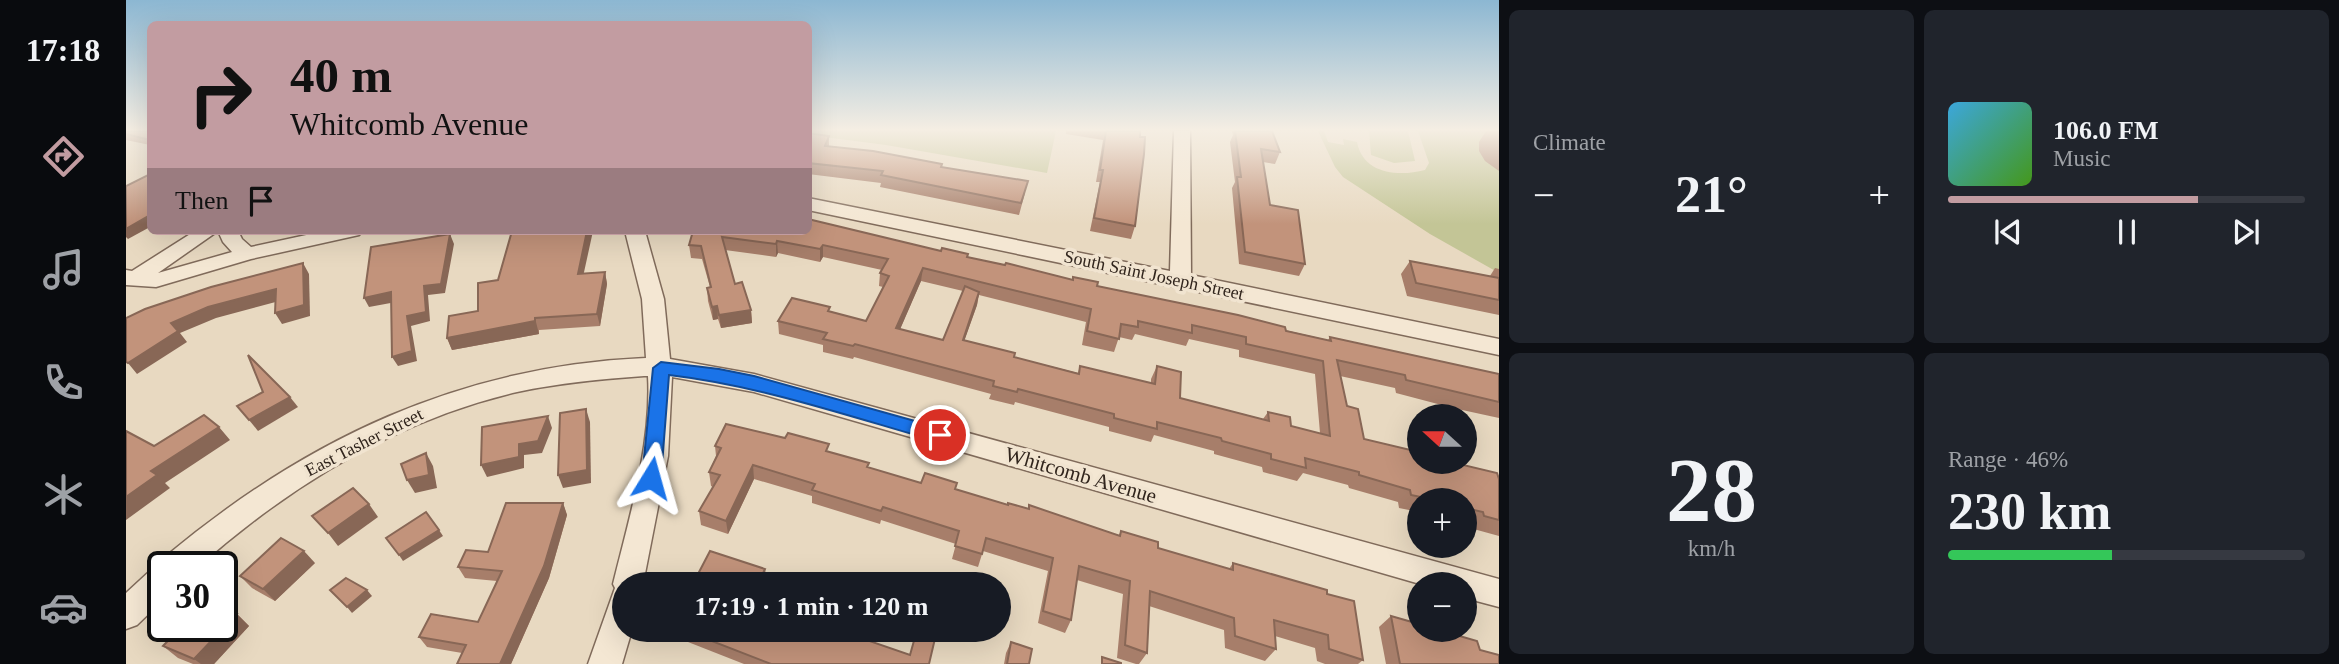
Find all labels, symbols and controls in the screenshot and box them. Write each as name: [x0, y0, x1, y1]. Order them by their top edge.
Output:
text: 17:18: [26, 32, 100, 68]
text: 40 m: [290, 48, 392, 103]
icon: right: [175, 49, 266, 140]
text: Whitcomb Avenue: [290, 106, 528, 142]
text: 106.0 FM: [2053, 116, 2158, 145]
text: Climate: [1533, 130, 1606, 155]
icon: directions: [39, 132, 88, 181]
text: Music: [2053, 146, 2111, 171]
text: 21°: [1675, 166, 1748, 223]
text: −: [1533, 174, 1554, 216]
text: +: [1869, 174, 1890, 216]
icon: arrive: [242, 182, 280, 220]
text: Then: [175, 186, 228, 215]
icon: previous: [1989, 213, 2027, 251]
icon: pause: [2108, 213, 2146, 251]
icon: next: [2227, 213, 2265, 251]
icon: music: [39, 245, 88, 294]
street label: South Saint Joseph Street: [1062, 246, 1246, 304]
icon: phone: [39, 358, 88, 407]
street label: East Tasher Street: [302, 404, 426, 480]
north arrow: [1407, 404, 1477, 474]
map controls: [1407, 404, 1477, 642]
pin: [910, 405, 970, 465]
icon: arrive: [921, 416, 959, 454]
text: 28: [1666, 440, 1757, 541]
position arrow: [614, 441, 688, 515]
street label: Whitcomb Avenue: [1002, 442, 1160, 508]
text: Range · 46%: [1948, 447, 2068, 472]
icon: climate: [39, 470, 88, 519]
text: 230 km: [1948, 483, 2111, 540]
button: +: [1407, 488, 1477, 558]
text: km/h: [1688, 536, 1735, 561]
speed limit sign: 30: [147, 551, 238, 642]
button: −: [1407, 572, 1477, 642]
icon: car: [39, 583, 88, 632]
text: 17:19 · 1 min · 120 m: [695, 592, 929, 621]

